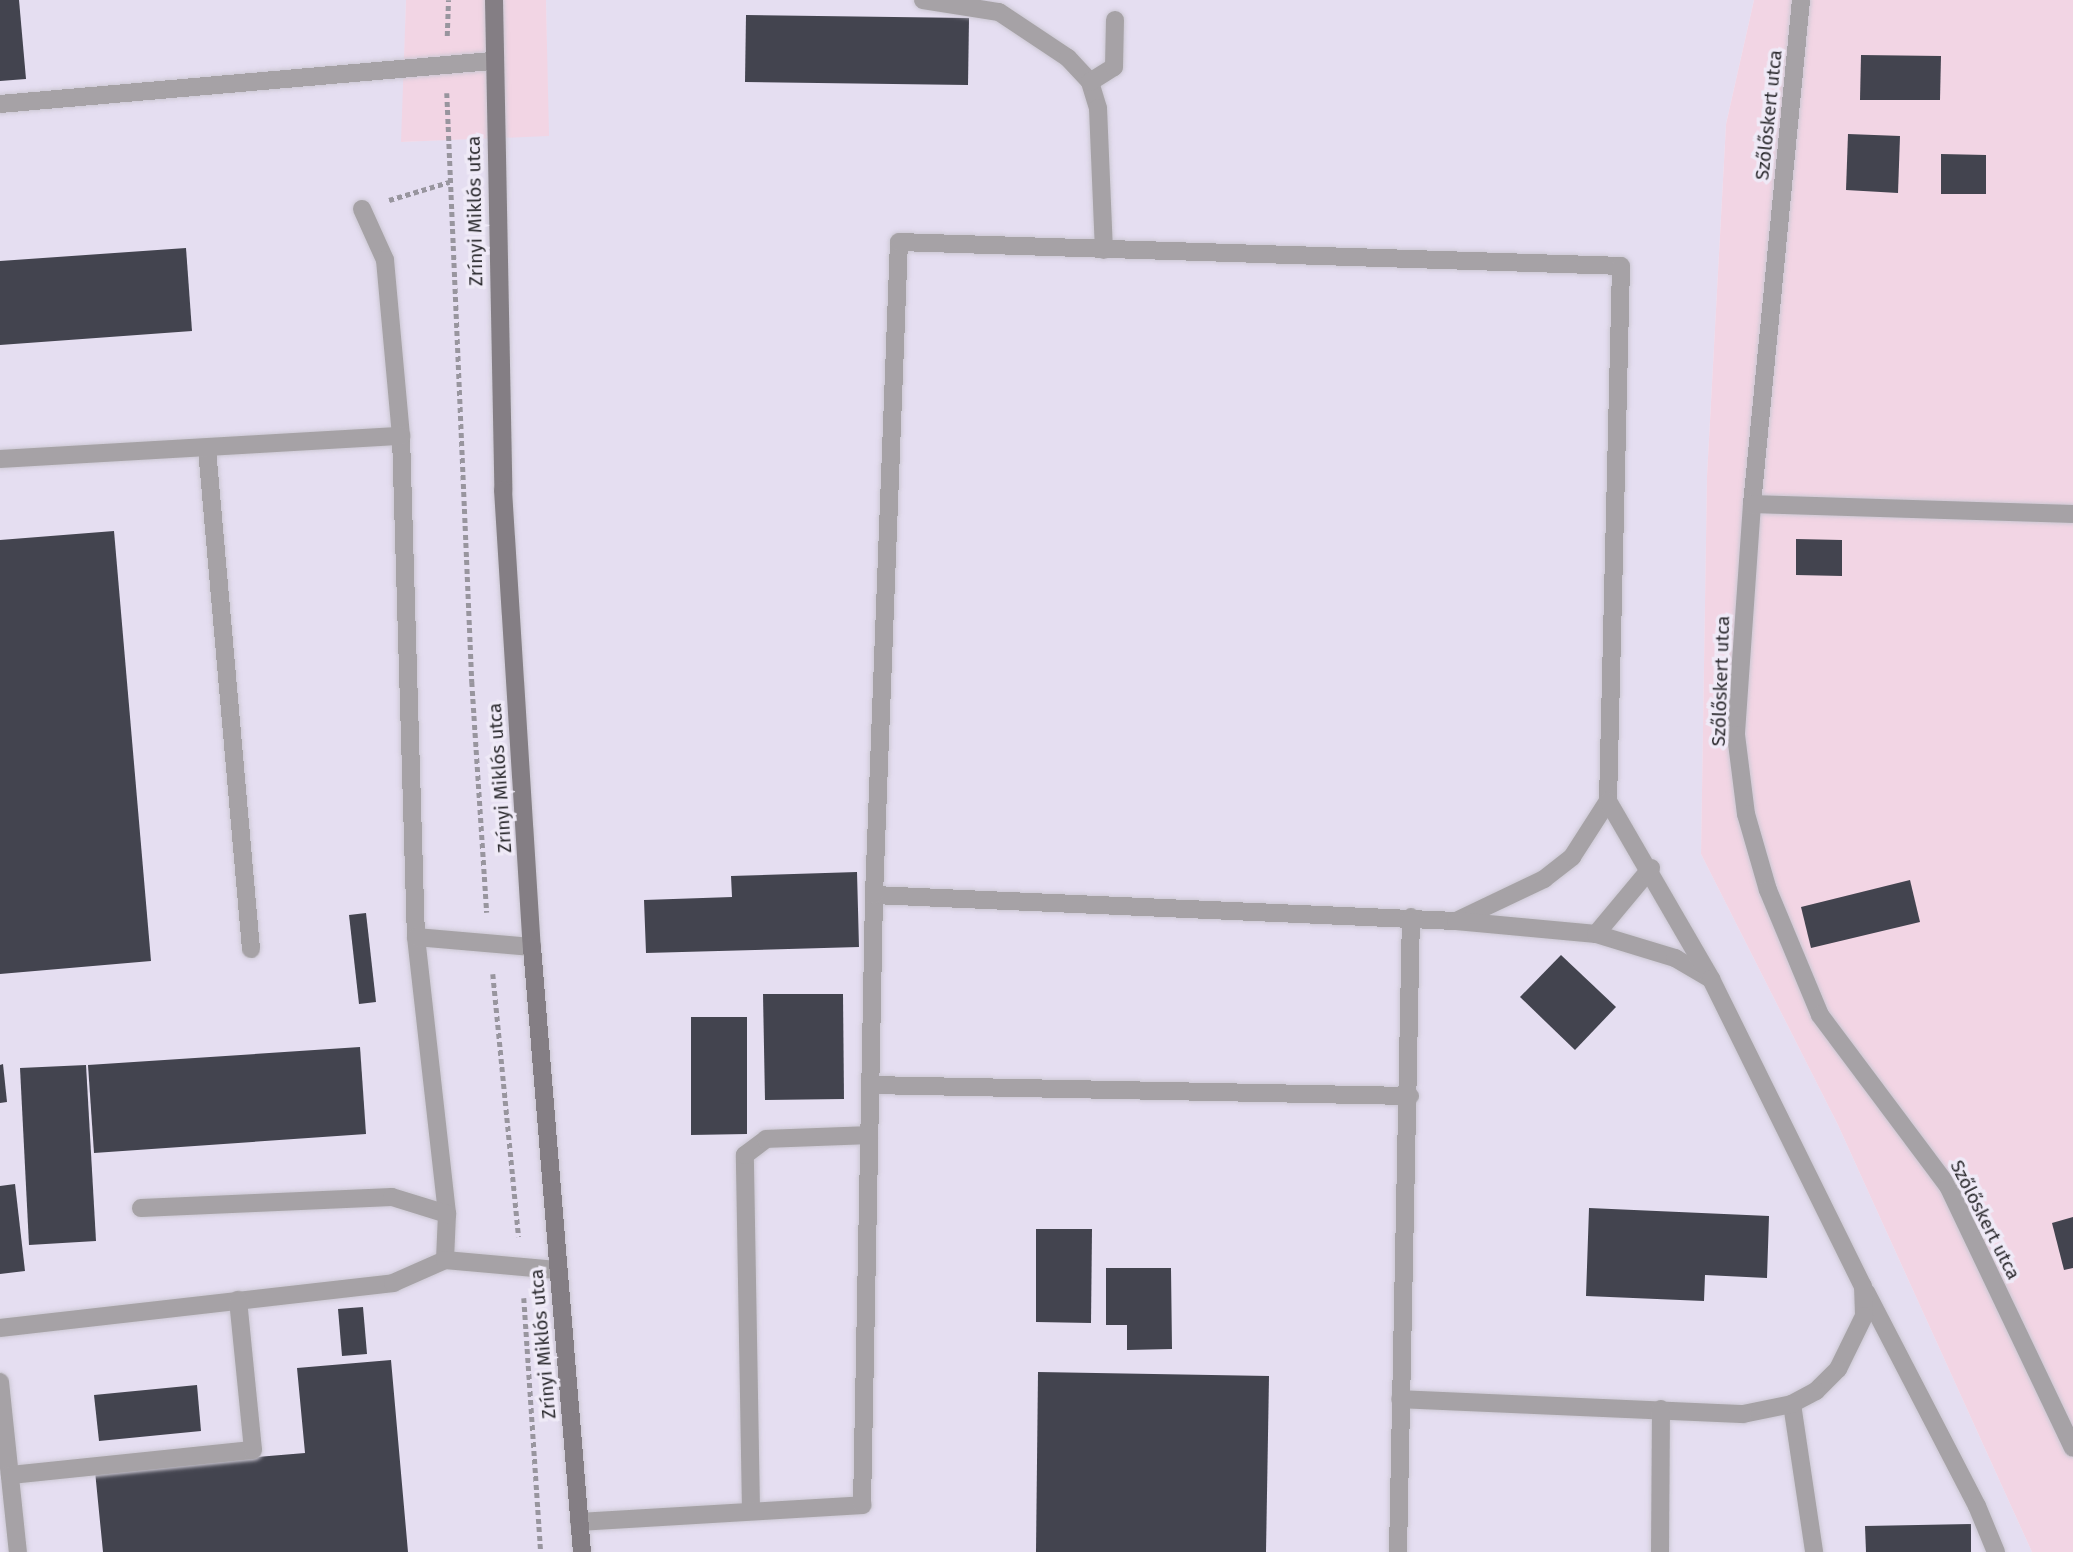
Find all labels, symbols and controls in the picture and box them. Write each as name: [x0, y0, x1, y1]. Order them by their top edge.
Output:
street label: Szőlőskert utca: [1751, 49, 1787, 181]
street label: Zrínyi Miklós utca: [462, 136, 488, 286]
street label: Szőlőskert utca: [1707, 615, 1735, 747]
street label: Zrínyi Miklós utca: [483, 702, 517, 854]
street label: Szőlőskert utca: [1945, 1157, 2025, 1283]
street label: Zrínyi Miklós utca: [525, 1268, 561, 1420]

